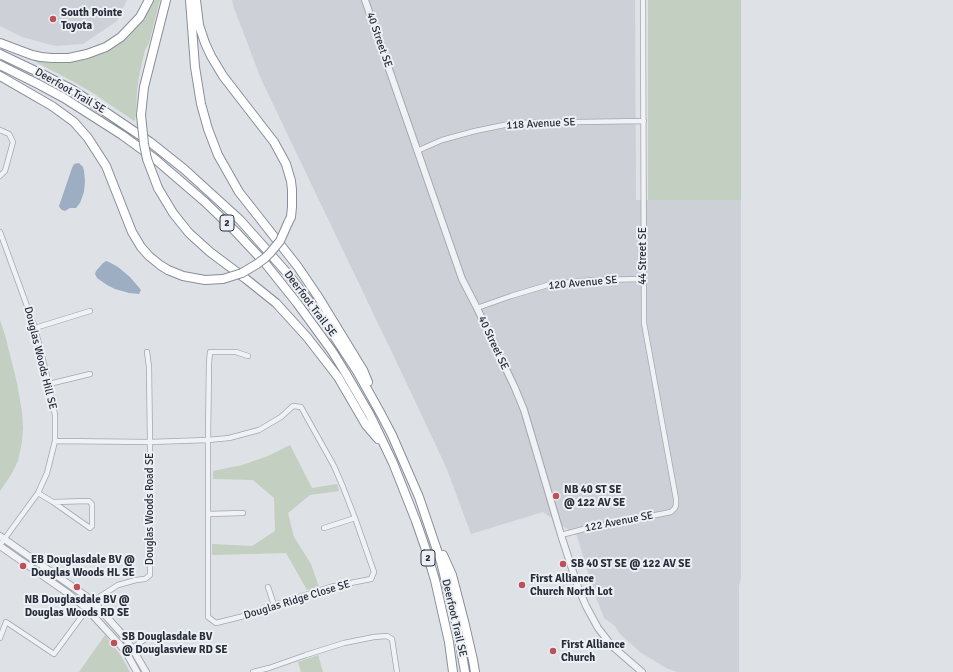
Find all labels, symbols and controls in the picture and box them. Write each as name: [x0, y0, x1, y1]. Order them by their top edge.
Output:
place label: South Pointe Toyota: [61, 6, 122, 32]
street label: 40 Street SE: [363, 11, 395, 69]
marker: South Pointe Toyota: [48, 14, 58, 24]
street label: Deerfoot Trail SE: [32, 66, 108, 116]
street label: 118 Avenue SE: [506, 116, 576, 132]
road number: 2: [220, 215, 234, 231]
street label: 44 Street SE: [636, 227, 650, 285]
street label: Deerfoot Trail SE: [281, 268, 339, 340]
street label: 120 Avenue SE: [548, 273, 618, 293]
street label: Douglas Woods Hill SE: [21, 305, 59, 411]
street label: 40 Street SE: [475, 314, 511, 372]
street label: Douglas Woods Road SE: [143, 453, 157, 565]
place label: NB 40 ST SE @ 122 AV SE: [564, 483, 625, 509]
marker: NB 40 ST SE @ 122 AV SE: [551, 491, 561, 501]
street label: 122 Avenue SE: [584, 509, 654, 535]
road number: 2: [421, 550, 435, 566]
place label: EB Douglasdale BV @ Douglas Woods HL SE: [31, 553, 135, 579]
place label: SB 40 ST SE @ 122 AV SE: [571, 557, 691, 571]
marker: SB 40 ST SE @ 122 AV SE: [558, 559, 568, 569]
marker: EB Douglasdale BV @ Douglas Woods HL SE: [18, 561, 28, 571]
place label: First Alliance Church North Lot: [530, 572, 613, 598]
street label: Douglas Ridge Close SE: [242, 578, 352, 622]
street label: Deerfoot Trail SE: [439, 578, 469, 658]
marker: First Alliance Church North Lot: [517, 580, 527, 590]
marker: NB Douglasdale BV @ Douglas Woods RD SE: [72, 582, 82, 592]
place label: NB Douglasdale BV @ Douglas Woods RD SE: [24, 593, 130, 619]
place label: SB Douglasdale BV @ Douglasview RD SE: [122, 630, 228, 656]
marker: SB Douglasdale BV @ Douglasview RD SE: [109, 638, 119, 648]
place label: First Alliance Church: [561, 638, 625, 664]
marker: First Alliance Church: [548, 646, 558, 656]

